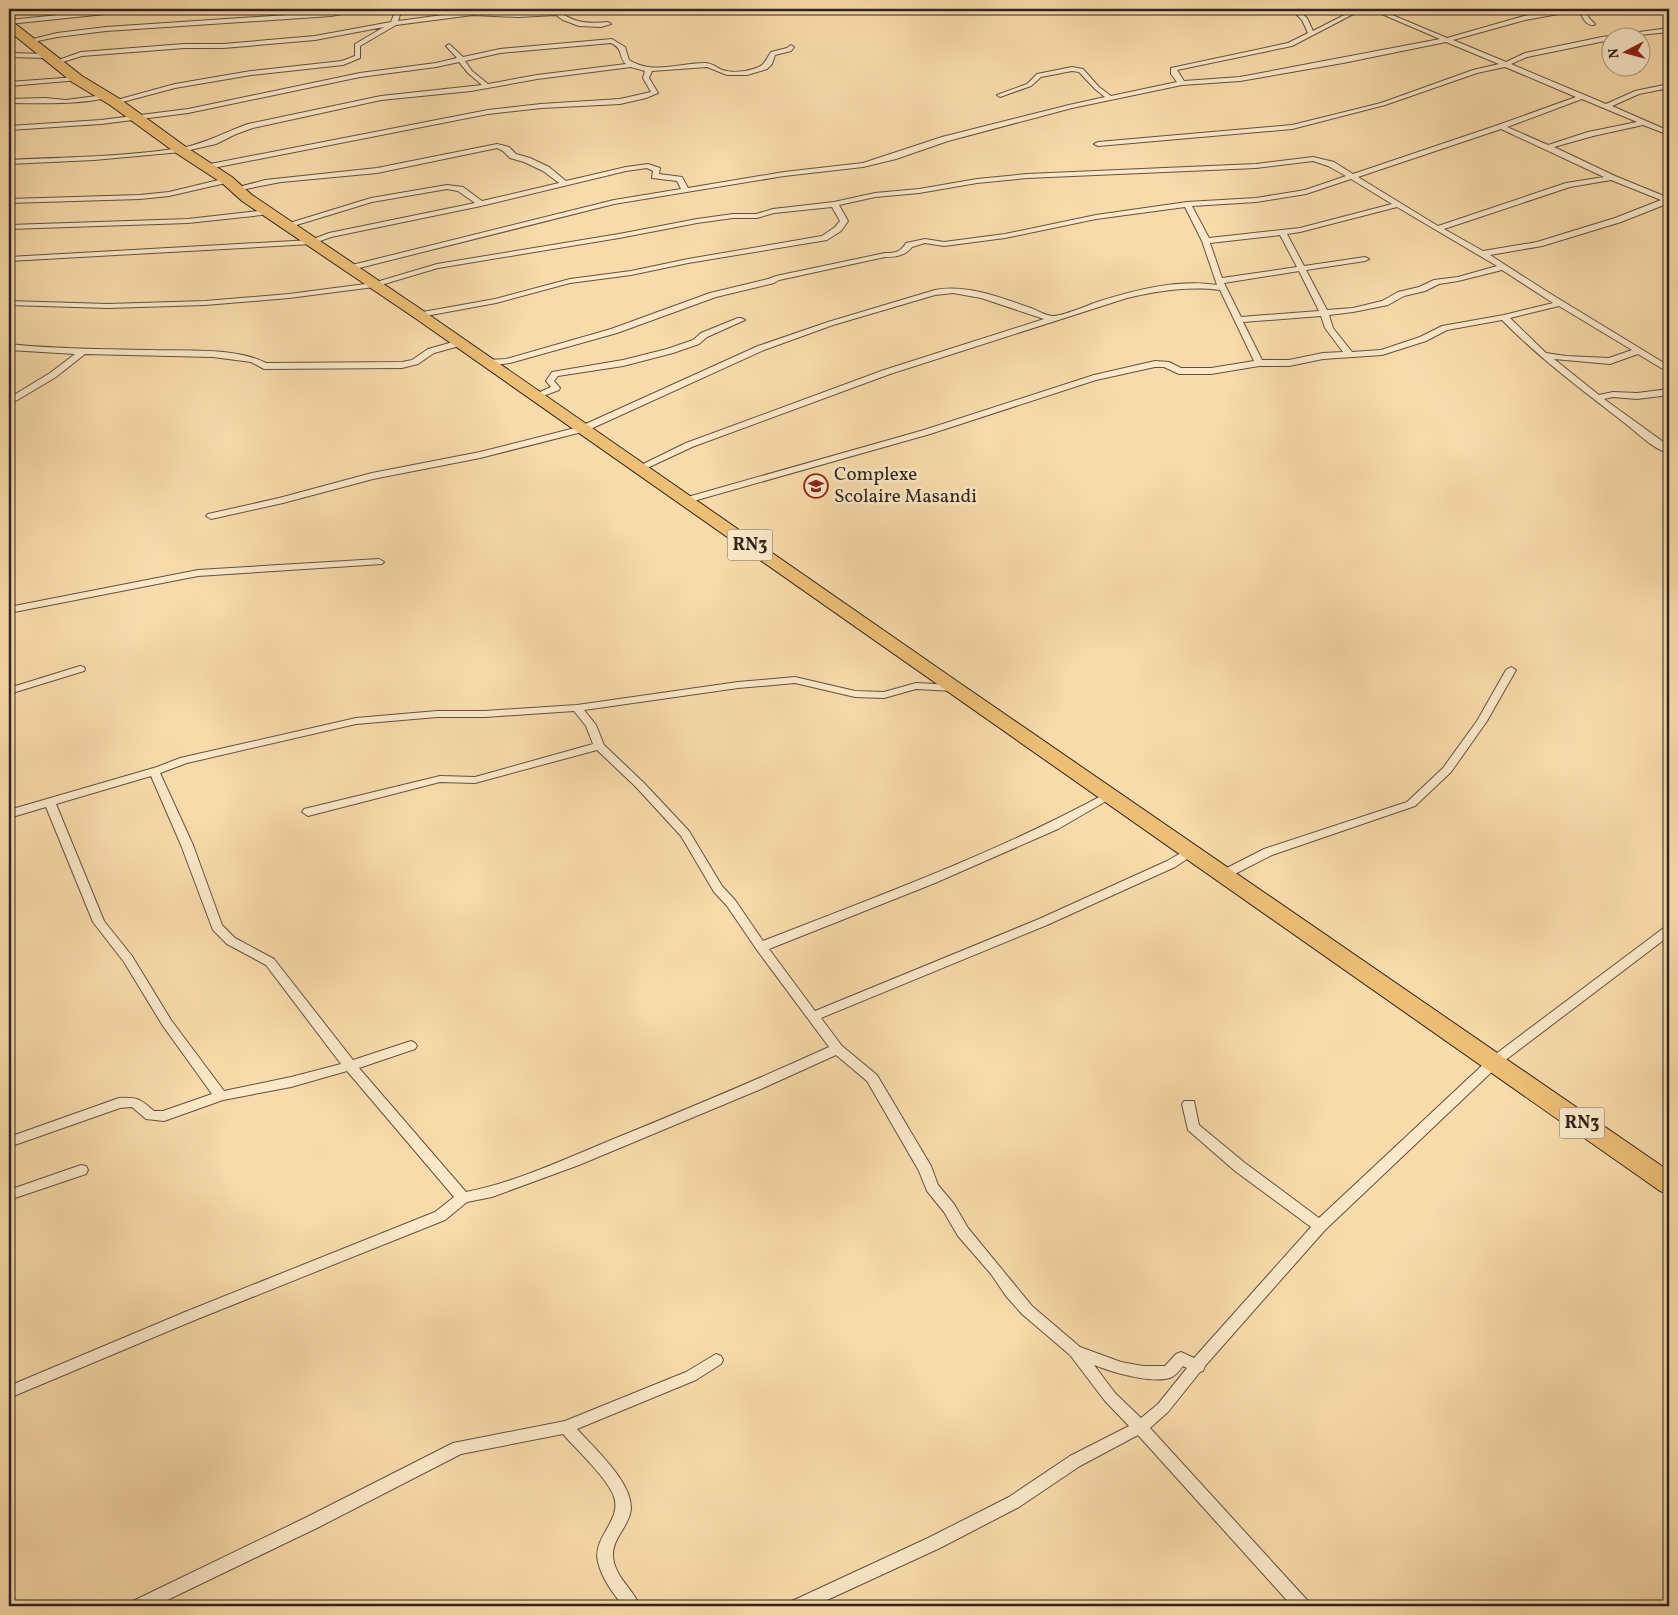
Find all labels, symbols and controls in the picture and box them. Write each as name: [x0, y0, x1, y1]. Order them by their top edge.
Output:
north arrow: [1600, 28, 1650, 78]
text: N: [1605, 47, 1625, 59]
place label: Complexe Scolaire Masandi: [834, 462, 977, 510]
school or university icon: Complexe Scolaire Masandi: [803, 473, 829, 499]
road number: RN3: [728, 530, 772, 560]
road number: RN3: [1560, 1108, 1604, 1138]

